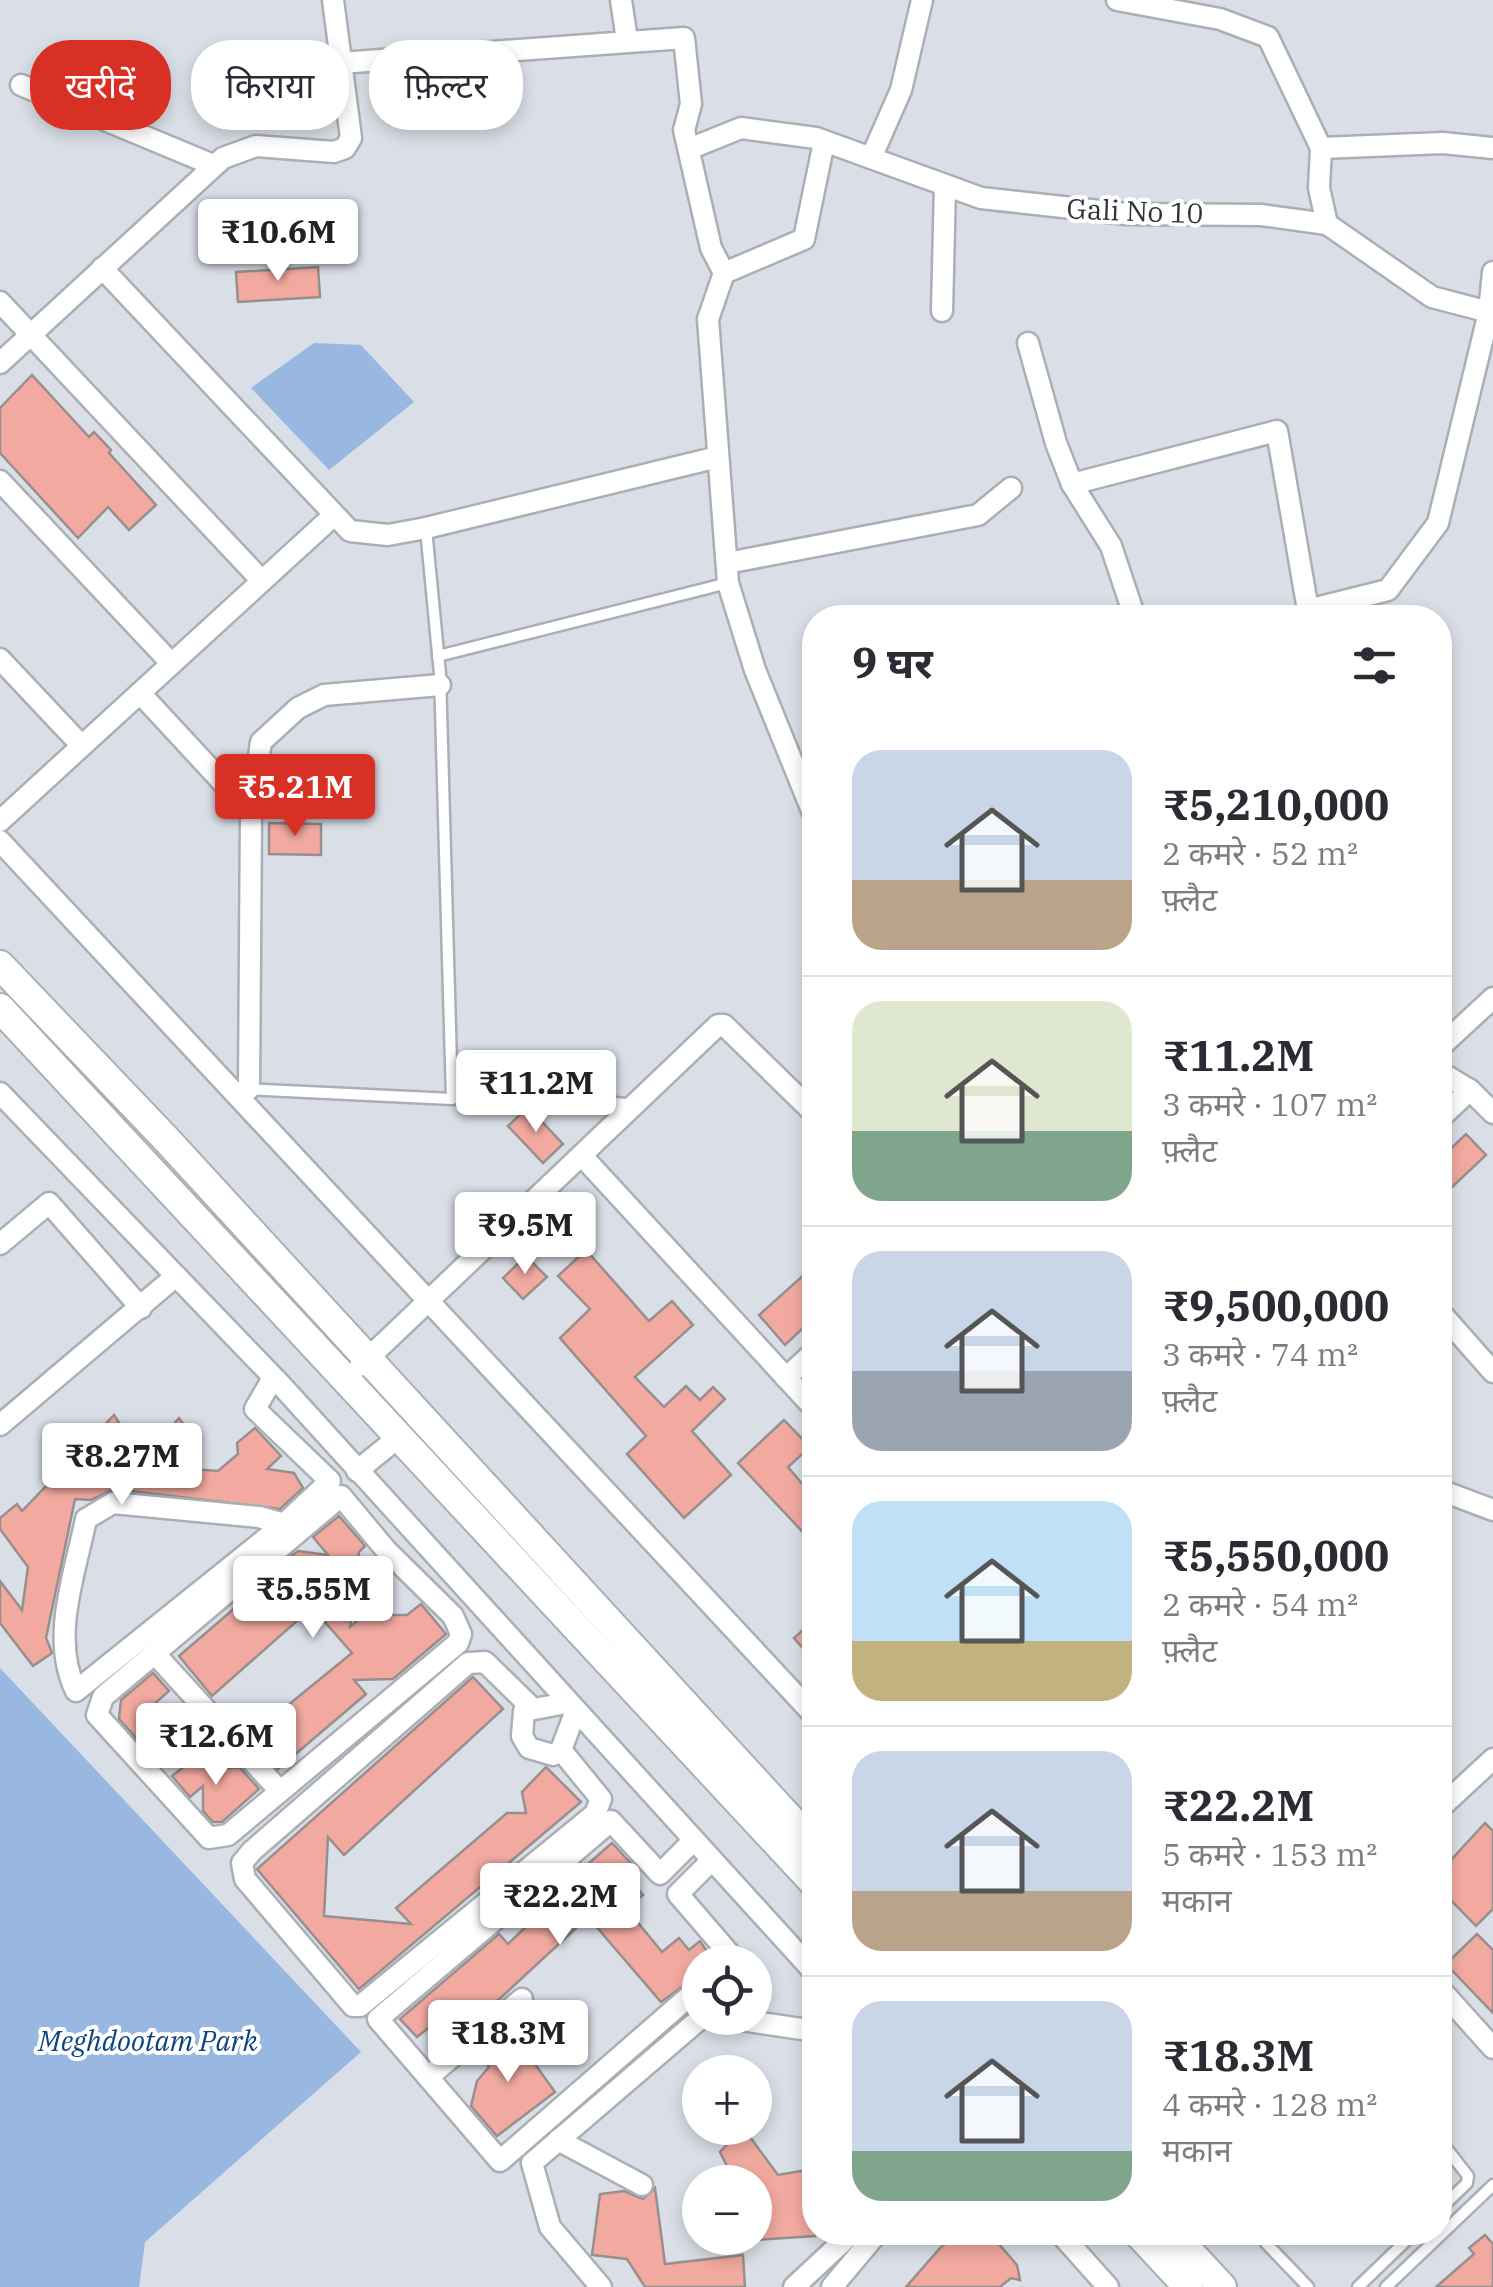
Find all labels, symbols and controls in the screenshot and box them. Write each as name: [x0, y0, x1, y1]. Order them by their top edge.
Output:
chip: खरीदें: [30, 40, 171, 130]
chip: किराया: [191, 40, 349, 130]
chip: फ़िल्टर: [369, 40, 523, 130]
street label: Gali No 10: [1066, 190, 1204, 231]
pin: ₹10.6M: [197, 199, 359, 284]
text: ₹10.6M: [220, 210, 336, 252]
text: 9 घर: [852, 635, 933, 690]
icon: filters: [1347, 638, 1402, 693]
pin: ₹5.21M: [214, 754, 376, 839]
text: ₹5.21M: [237, 765, 353, 807]
text: ₹5,210,000: [1162, 777, 1389, 832]
icon: home: [932, 790, 1052, 910]
text: 2 कमरे · 52 m²: [1162, 832, 1358, 874]
text: फ़्लैट: [1162, 878, 1217, 920]
text: ₹11.2M: [1162, 1028, 1314, 1083]
icon: home: [932, 1041, 1052, 1161]
pin: ₹11.2M: [455, 1050, 617, 1135]
text: ₹11.2M: [478, 1061, 594, 1103]
text: 3 कमरे · 107 m²: [1162, 1083, 1377, 1125]
text: फ़्लैट: [1162, 1129, 1217, 1171]
pin: ₹9.5M: [455, 1192, 595, 1277]
text: ₹9.5M: [477, 1203, 573, 1245]
text: ₹9,500,000: [1162, 1278, 1389, 1333]
icon: home: [932, 1291, 1052, 1411]
text: 3 कमरे · 74 m²: [1162, 1333, 1358, 1375]
text: फ़्लैट: [1162, 1379, 1217, 1421]
pin: ₹8.27M: [41, 1423, 203, 1508]
text: ₹8.27M: [64, 1434, 180, 1476]
text: ₹5,550,000: [1162, 1528, 1389, 1583]
icon: home: [932, 1541, 1052, 1661]
pin: ₹5.55M: [232, 1556, 394, 1641]
text: ₹5.55M: [255, 1567, 371, 1609]
text: 2 कमरे · 54 m²: [1162, 1583, 1358, 1625]
text: फ़्लैट: [1162, 1629, 1217, 1671]
pin: ₹12.6M: [135, 1703, 297, 1788]
text: ₹12.6M: [158, 1714, 274, 1756]
text: ₹22.2M: [1162, 1778, 1314, 1833]
icon: home: [932, 1791, 1052, 1911]
text: 5 कमरे · 153 m²: [1162, 1833, 1377, 1875]
pin: ₹22.2M: [479, 1863, 641, 1948]
text: ₹22.2M: [502, 1874, 618, 1916]
text: मकान: [1162, 1879, 1232, 1921]
map controls: [682, 1945, 772, 2255]
button: locate: [682, 1945, 772, 2035]
pin: ₹18.3M: [427, 2000, 589, 2085]
text: ₹18.3M: [450, 2011, 566, 2053]
park label: Meghdootam Park: [37, 2022, 258, 2059]
text: ₹18.3M: [1162, 2028, 1314, 2083]
icon: home: [932, 2041, 1052, 2161]
button: +: [682, 2055, 772, 2145]
text: 4 कमरे · 128 m²: [1162, 2083, 1377, 2125]
text: मकान: [1162, 2129, 1232, 2171]
button: −: [682, 2165, 772, 2255]

